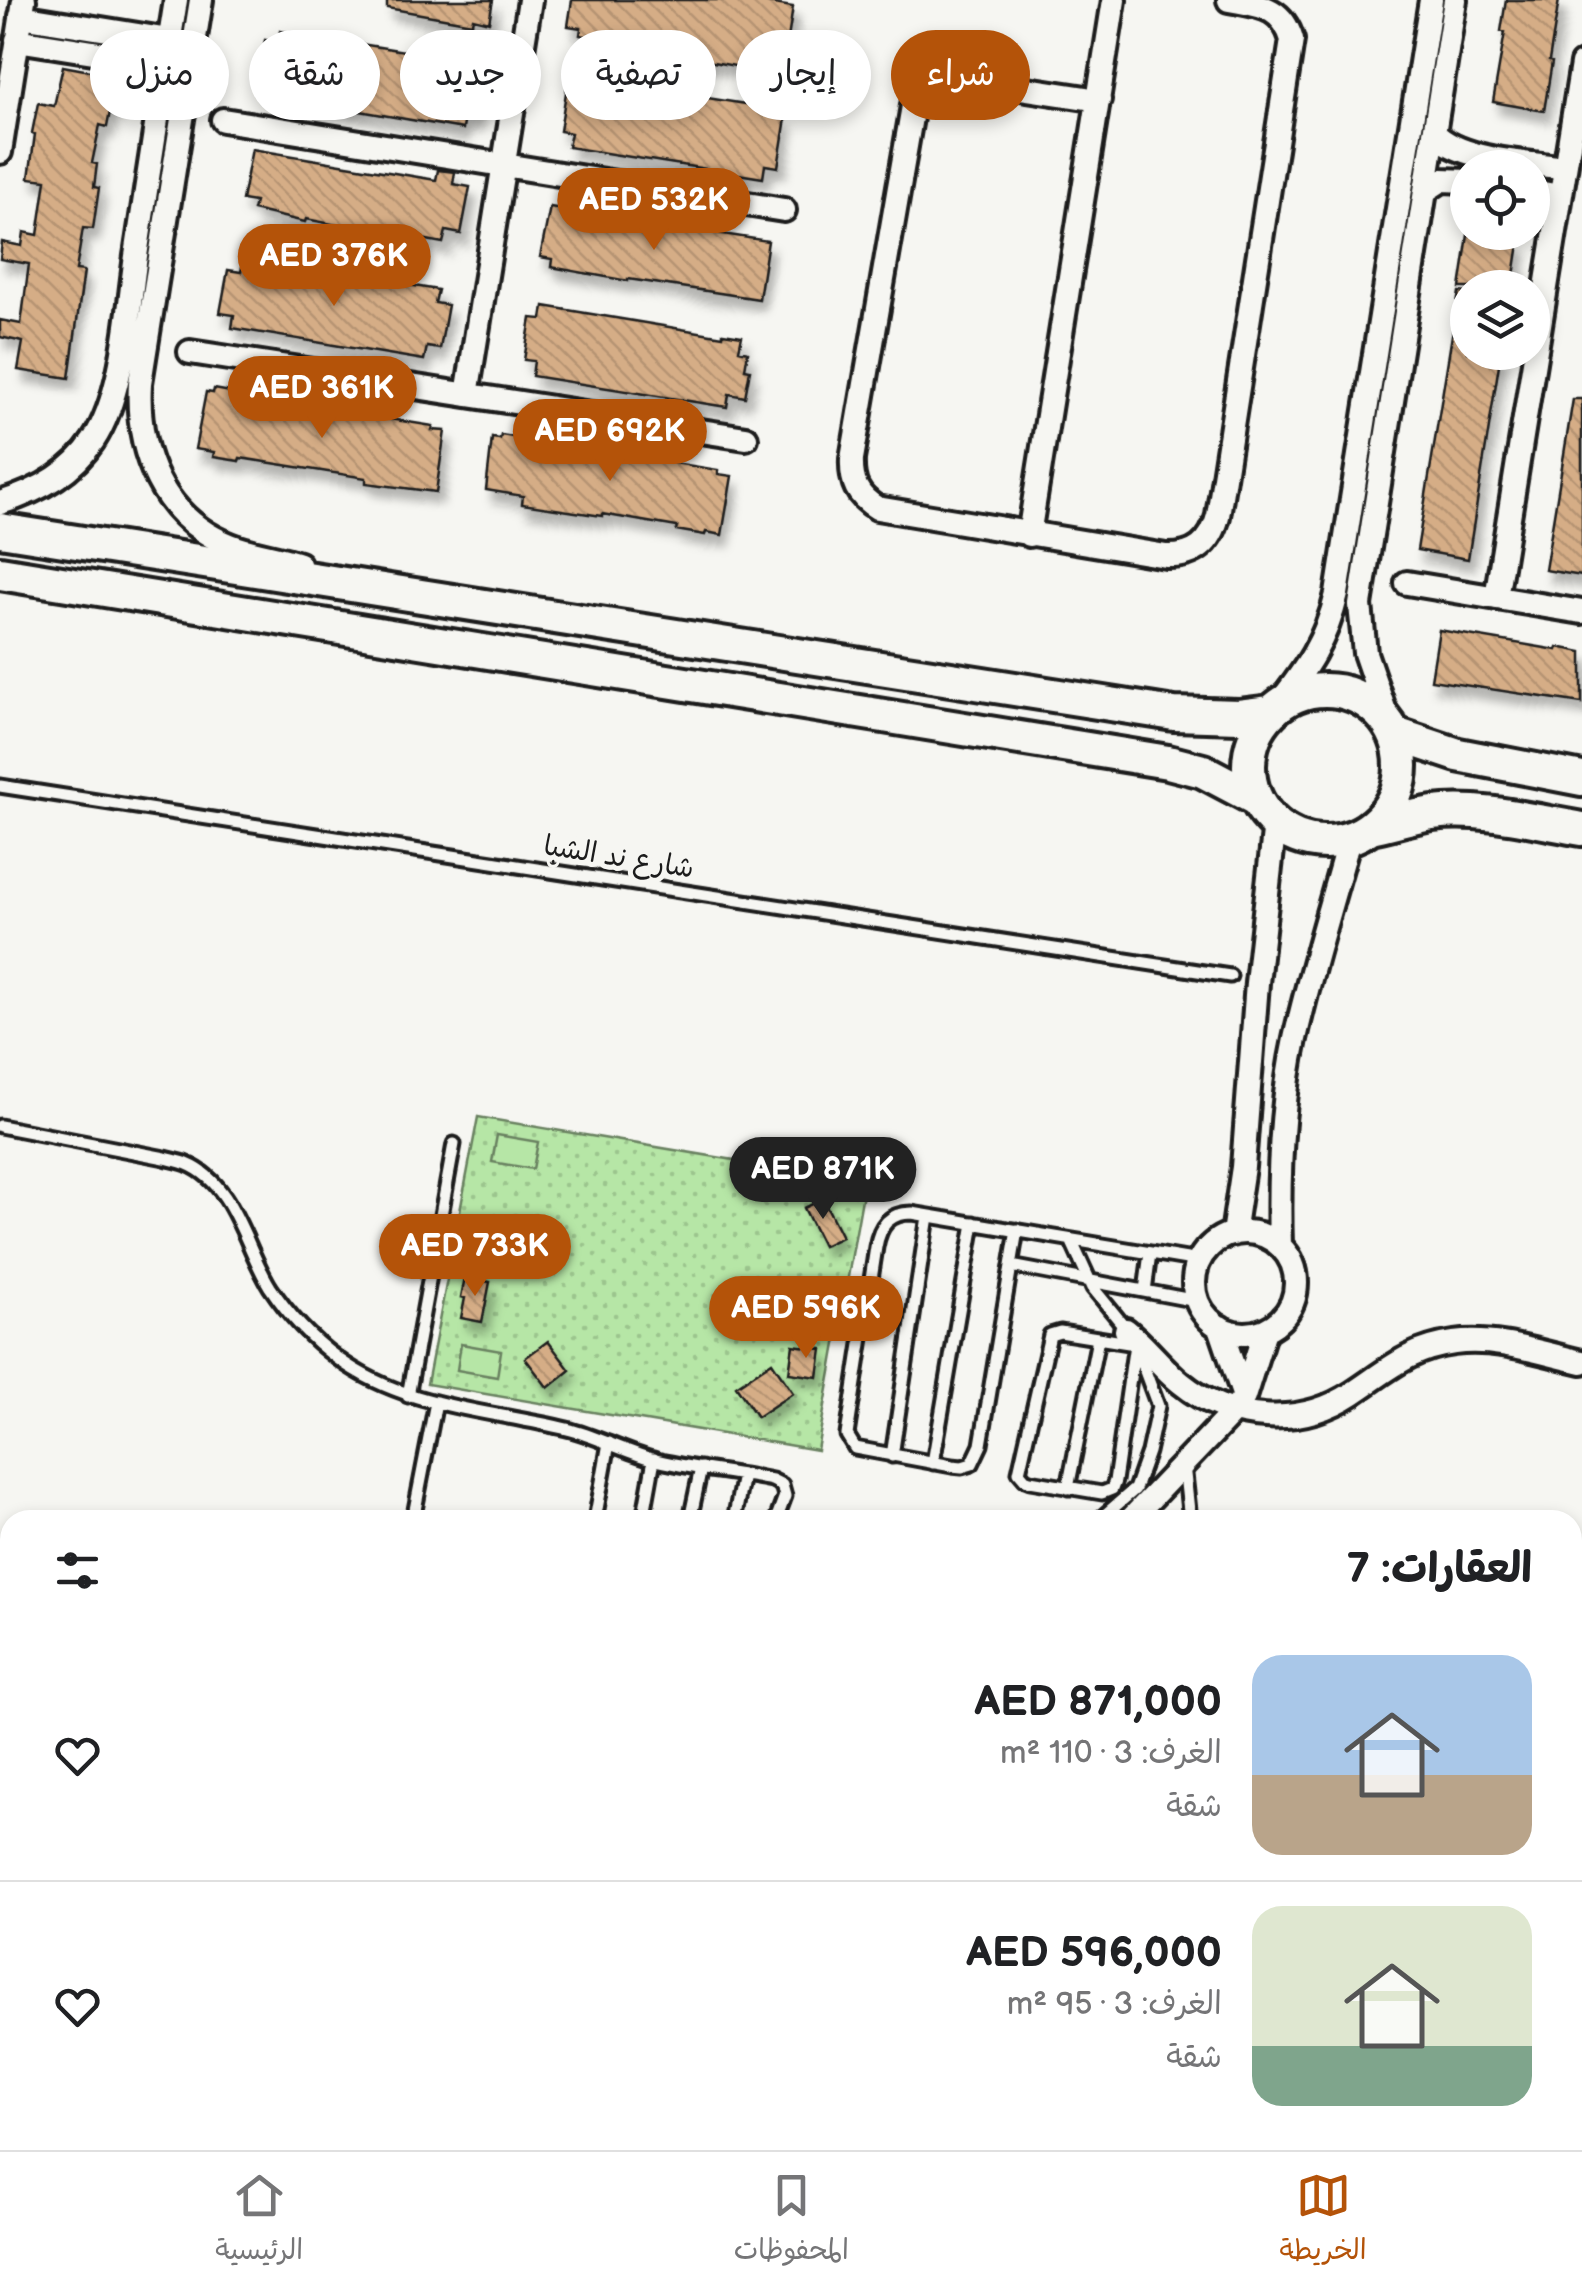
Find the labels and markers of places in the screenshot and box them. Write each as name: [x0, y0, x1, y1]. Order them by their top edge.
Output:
pin: AED 532K: [551, 168, 757, 253]
pin: AED 376K: [231, 224, 437, 309]
pin: AED 361K: [219, 356, 425, 441]
pin: AED 692K: [507, 399, 713, 484]
pin: AED 871K: [720, 1137, 926, 1222]
pin: AED 733K: [372, 1214, 578, 1299]
pin: AED 596K: [703, 1276, 909, 1361]

